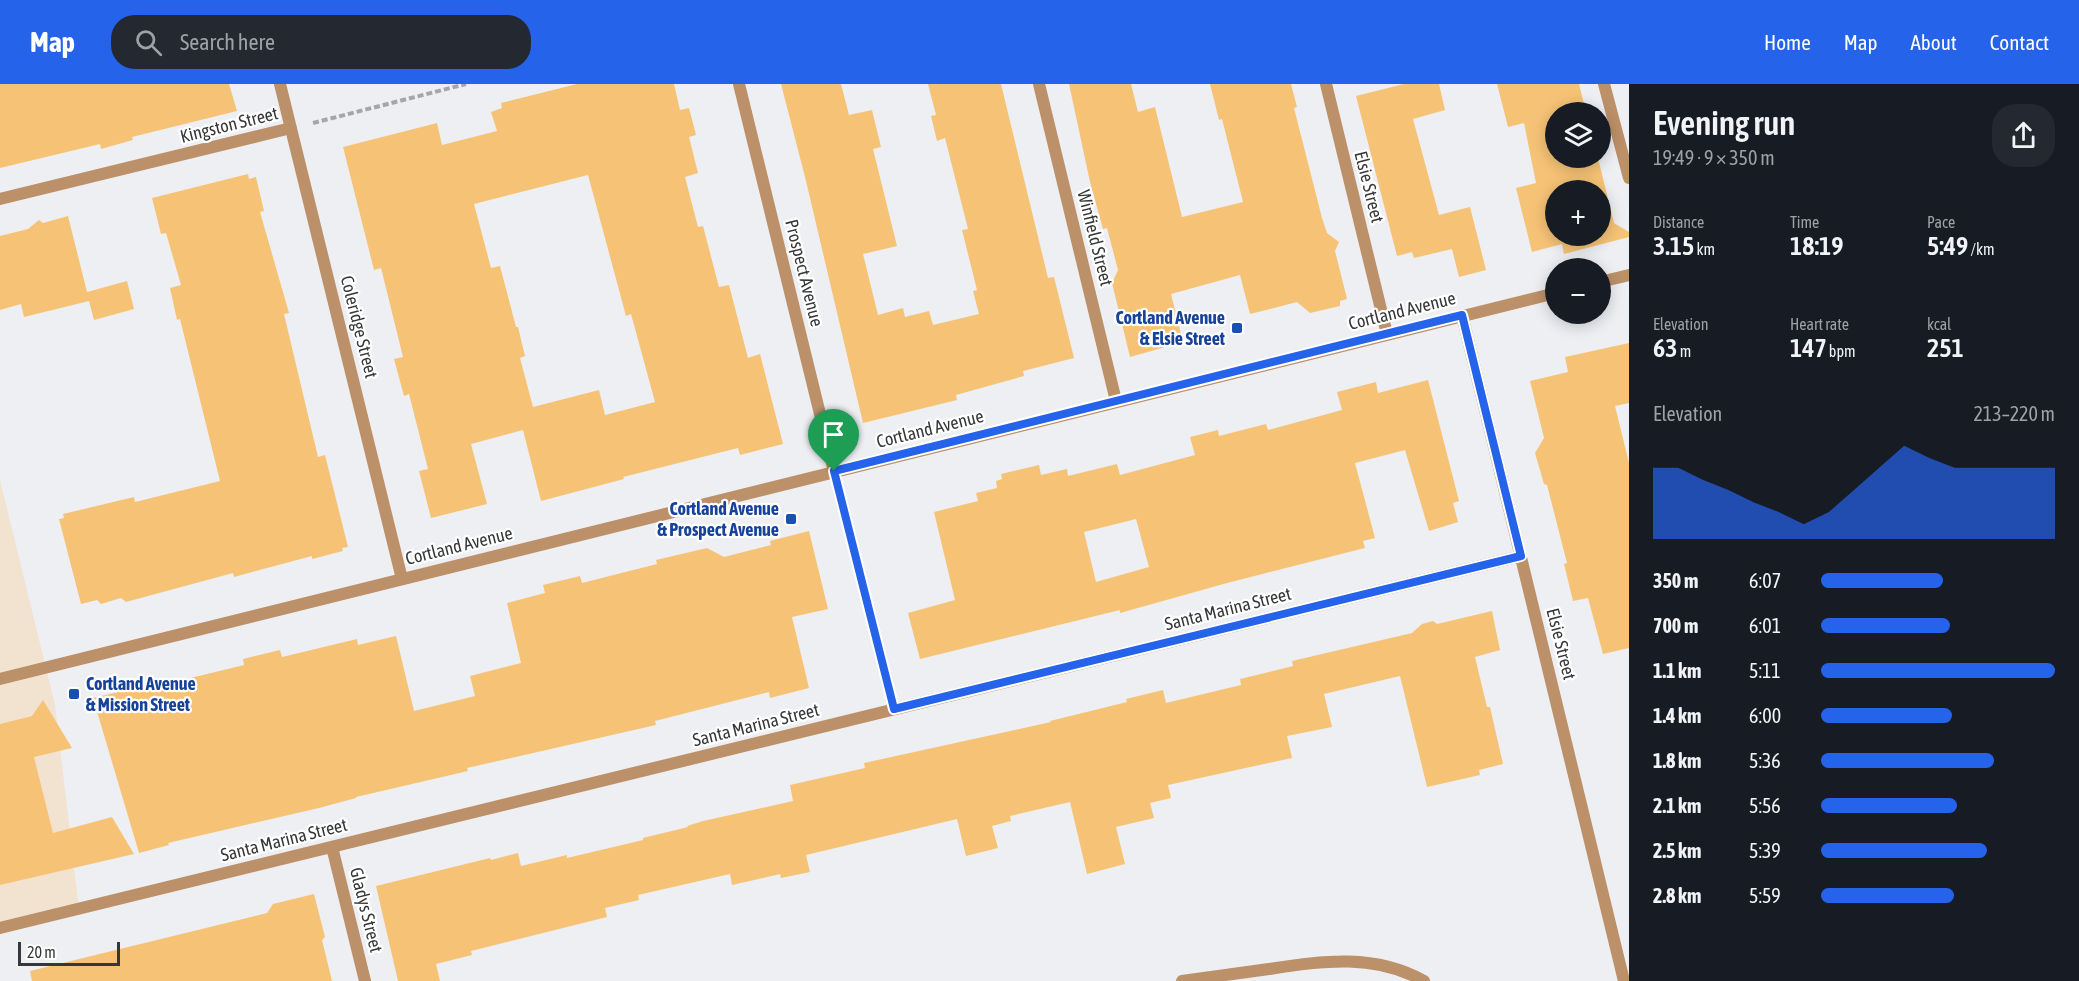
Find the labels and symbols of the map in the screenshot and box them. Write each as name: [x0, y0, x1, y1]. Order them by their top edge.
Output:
street label: Kingston Street: [178, 102, 280, 147]
street label: Elsie Street: [1350, 149, 1389, 225]
street label: Winfield Street: [1073, 188, 1118, 288]
street label: Prospect Avenue: [781, 217, 828, 329]
street label: Coleridge Street: [337, 273, 382, 380]
street label: Cortland Avenue: [1346, 287, 1458, 334]
place label: Cortland Avenue & Elsie Street: [1115, 307, 1226, 349]
marker: Cortland Avenue & Elsie Street: [1230, 321, 1244, 335]
street label: Cortland Avenue: [874, 405, 986, 452]
pin: [808, 409, 859, 471]
place label: Cortland Avenue & Prospect Avenue: [657, 498, 779, 540]
marker: Cortland Avenue & Prospect Avenue: [784, 512, 798, 526]
street label: Cortland Avenue: [403, 522, 515, 569]
street label: Santa Marina Street: [1162, 583, 1293, 634]
street label: Elsie Street: [1542, 606, 1581, 682]
place label: Cortland Avenue & Mission Street: [86, 673, 196, 715]
marker: Cortland Avenue & Mission Street: [67, 687, 81, 701]
street label: Santa Marina Street: [690, 699, 821, 750]
street label: Santa Marina Street: [218, 814, 349, 865]
street label: Gladys Street: [346, 865, 387, 955]
scale bar: [18, 939, 120, 966]

